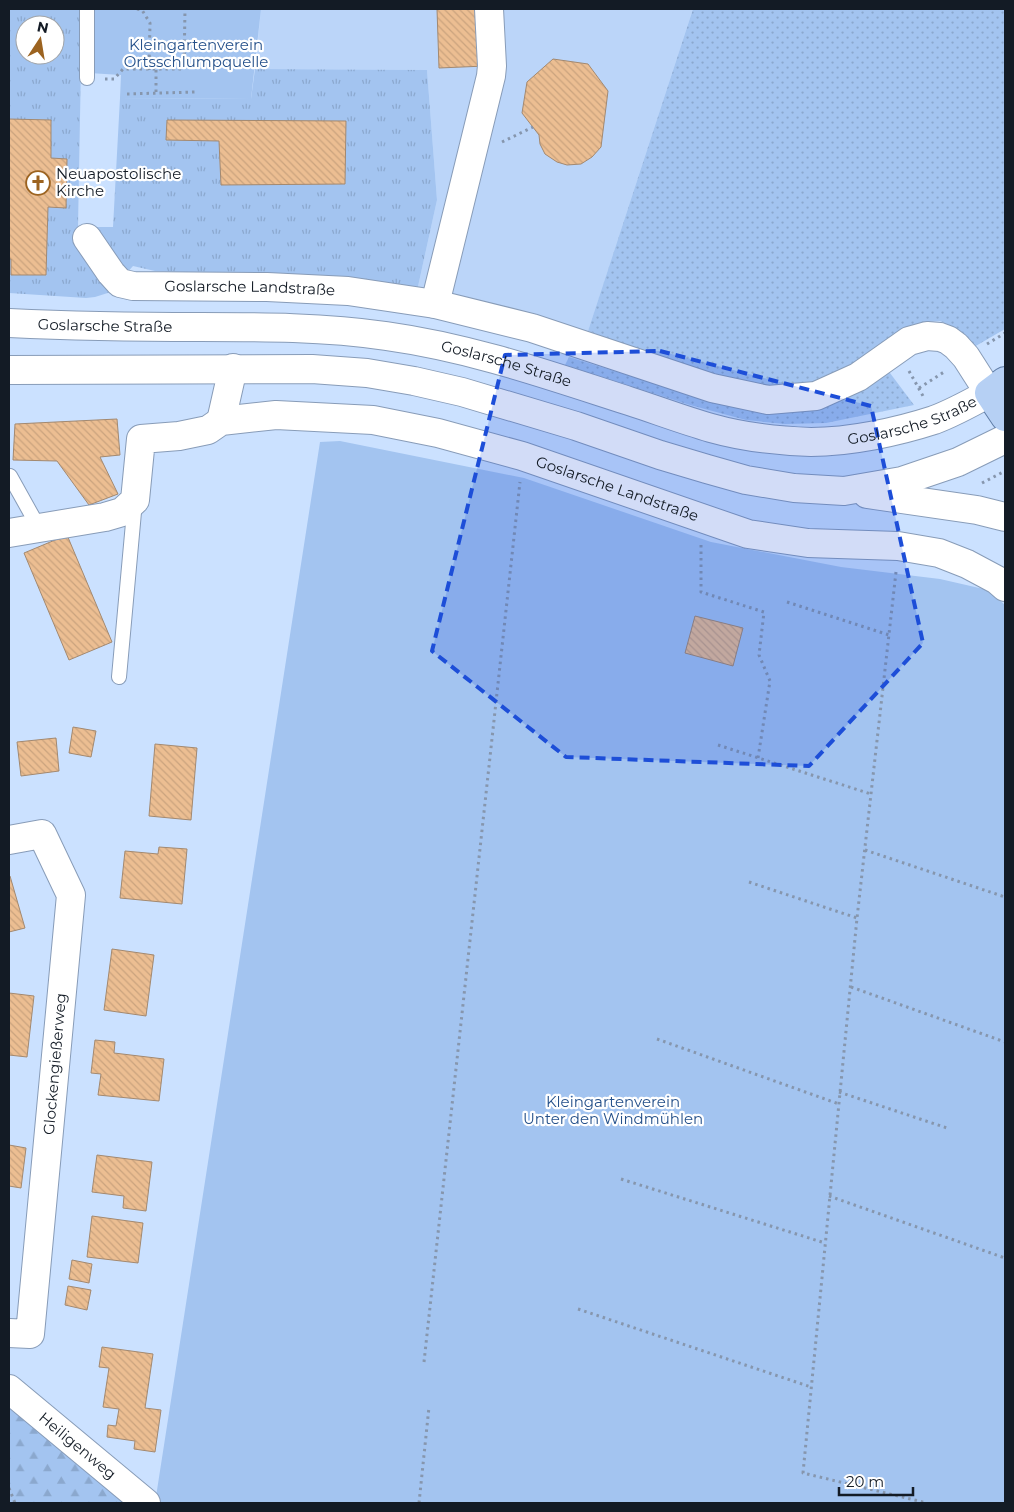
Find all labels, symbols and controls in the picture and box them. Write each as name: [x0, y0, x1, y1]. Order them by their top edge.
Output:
north arrow: [15, 15, 65, 65]
text: N: [35, 17, 50, 37]
park label: Kleingartenverein Ortsschlumpquelle: [124, 35, 268, 71]
place label: Neuapostolische Kirche: [56, 164, 181, 200]
church icon: Neuapostolische Kirche: [25, 170, 51, 196]
street label: Goslarsche Landstraße: [164, 276, 336, 299]
street label: Goslarsche Straße: [37, 314, 172, 336]
street label: Goslarsche Straße: [439, 336, 574, 391]
street label: Goslarsche Straße: [846, 392, 980, 449]
street label: Goslarsche Landstraße: [533, 451, 701, 525]
street label: Glockengießerweg: [39, 992, 70, 1136]
park label: Kleingartenverein Unter den Windmühlen: [523, 1092, 703, 1128]
street label: Heiligenweg: [35, 1408, 120, 1483]
scale bar: [839, 1464, 913, 1496]
text: 20 m: [846, 1472, 884, 1491]

